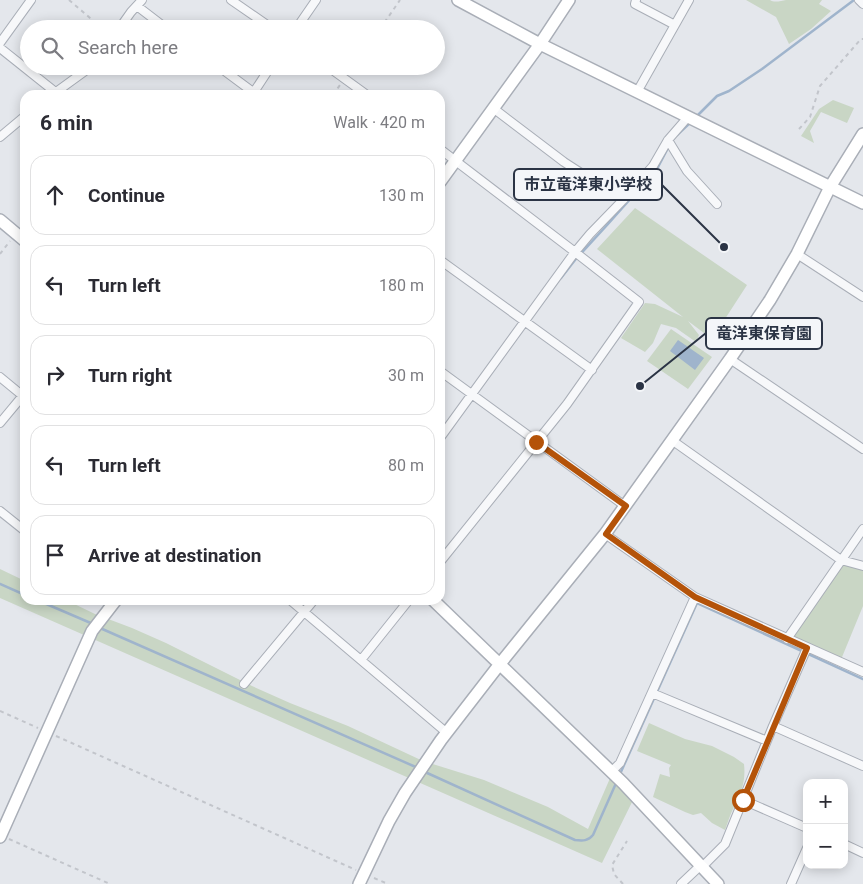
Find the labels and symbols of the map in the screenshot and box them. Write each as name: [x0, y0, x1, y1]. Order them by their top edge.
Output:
callout: 市立竜洋東小学校: [514, 169, 662, 200]
text: 市立竜洋東小学校: [524, 175, 652, 194]
callout: 竜洋東保育園: [706, 318, 822, 349]
text: 竜洋東保育園: [716, 324, 812, 343]
route end: [525, 431, 548, 454]
route start: [732, 789, 755, 812]

